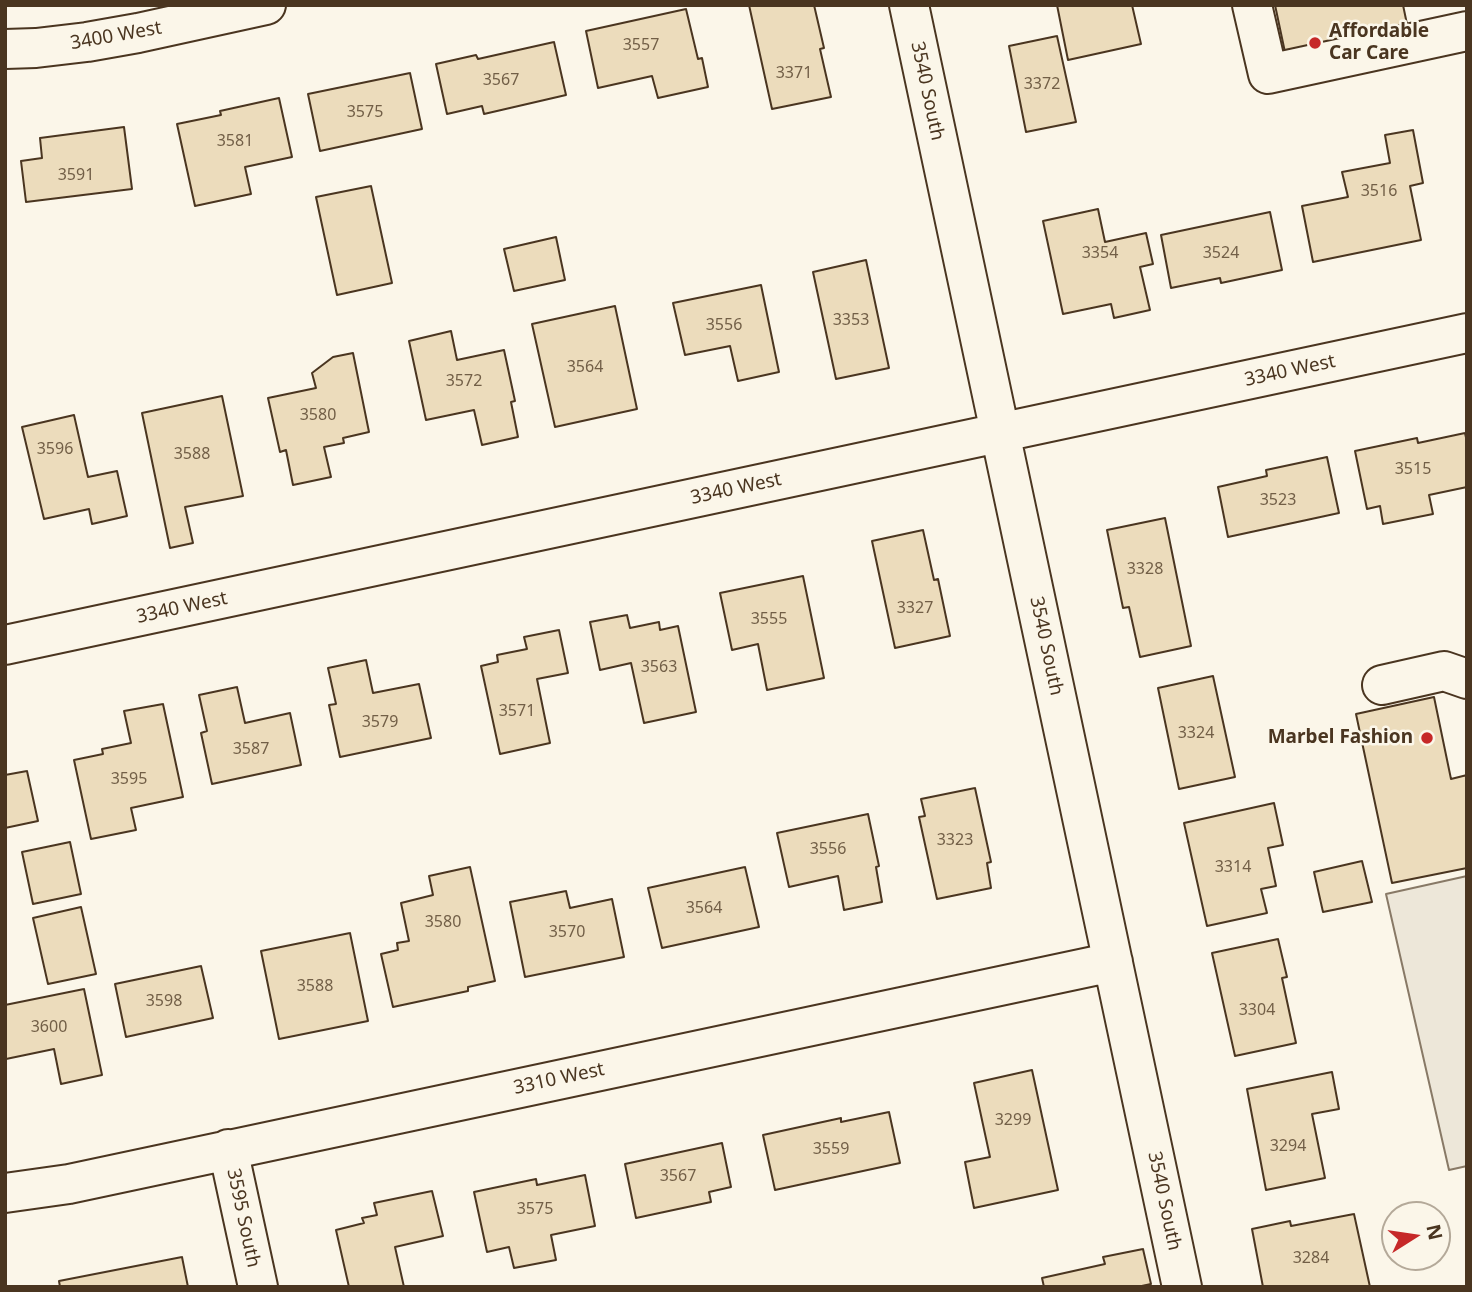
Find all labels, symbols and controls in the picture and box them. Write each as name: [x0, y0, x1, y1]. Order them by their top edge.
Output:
street label: 3400 West: [69, 17, 163, 55]
place label: Affordable Car Care: [1329, 21, 1429, 65]
house number: 3557: [623, 35, 659, 55]
marker: Affordable Car Care: [1307, 35, 1323, 51]
street label: 3540 South: [905, 39, 949, 143]
house number: 3371: [776, 63, 812, 83]
house number: 3567: [483, 70, 519, 90]
house number: 3372: [1024, 74, 1060, 94]
house number: 3575: [347, 102, 383, 122]
house number: 3581: [217, 131, 253, 151]
house number: 3591: [58, 165, 94, 185]
house number: 3516: [1361, 181, 1397, 201]
house number: 3354: [1082, 243, 1118, 263]
house number: 3524: [1203, 243, 1239, 263]
house number: 3353: [833, 310, 869, 330]
house number: 3556: [706, 315, 742, 335]
street label: 3340 West: [1242, 350, 1338, 392]
house number: 3564: [567, 357, 603, 377]
house number: 3572: [446, 371, 482, 391]
house number: 3580: [300, 405, 336, 425]
house number: 3596: [37, 439, 73, 459]
house number: 3588: [174, 444, 210, 464]
house number: 3515: [1395, 459, 1431, 479]
street label: 3340 West: [688, 468, 784, 510]
house number: 3523: [1260, 490, 1296, 510]
house number: 3328: [1127, 559, 1163, 579]
street label: 3340 West: [134, 587, 230, 629]
street label: 3540 South: [1024, 594, 1068, 698]
house number: 3327: [897, 598, 933, 618]
house number: 3555: [751, 609, 787, 629]
house number: 3563: [641, 657, 677, 677]
house number: 3571: [499, 701, 535, 721]
house number: 3579: [362, 712, 398, 732]
house number: 3324: [1178, 723, 1214, 743]
place label: Marbel Fashion: [1268, 727, 1413, 749]
marker: Marbel Fashion: [1419, 730, 1435, 746]
house number: 3587: [233, 739, 269, 759]
house number: 3595: [111, 769, 147, 789]
house number: 3323: [937, 830, 973, 850]
house number: 3556: [810, 839, 846, 859]
house number: 3314: [1215, 857, 1251, 877]
house number: 3564: [686, 898, 722, 918]
house number: 3580: [425, 912, 461, 932]
house number: 3570: [549, 922, 585, 942]
house number: 3588: [297, 976, 333, 996]
house number: 3598: [146, 991, 182, 1011]
house number: 3304: [1239, 1000, 1275, 1020]
house number: 3600: [31, 1017, 67, 1037]
street label: 3310 West: [511, 1058, 607, 1100]
house number: 3299: [995, 1110, 1031, 1130]
house number: 3294: [1270, 1136, 1306, 1156]
house number: 3559: [813, 1139, 849, 1159]
street label: 3540 South: [1142, 1149, 1186, 1253]
street label: 3595 South: [221, 1166, 265, 1270]
house number: 3567: [660, 1166, 696, 1186]
house number: 3575: [517, 1199, 553, 1219]
north arrow: [1381, 1201, 1451, 1271]
text: N: [1420, 1222, 1449, 1242]
house number: 3284: [1293, 1248, 1329, 1268]

